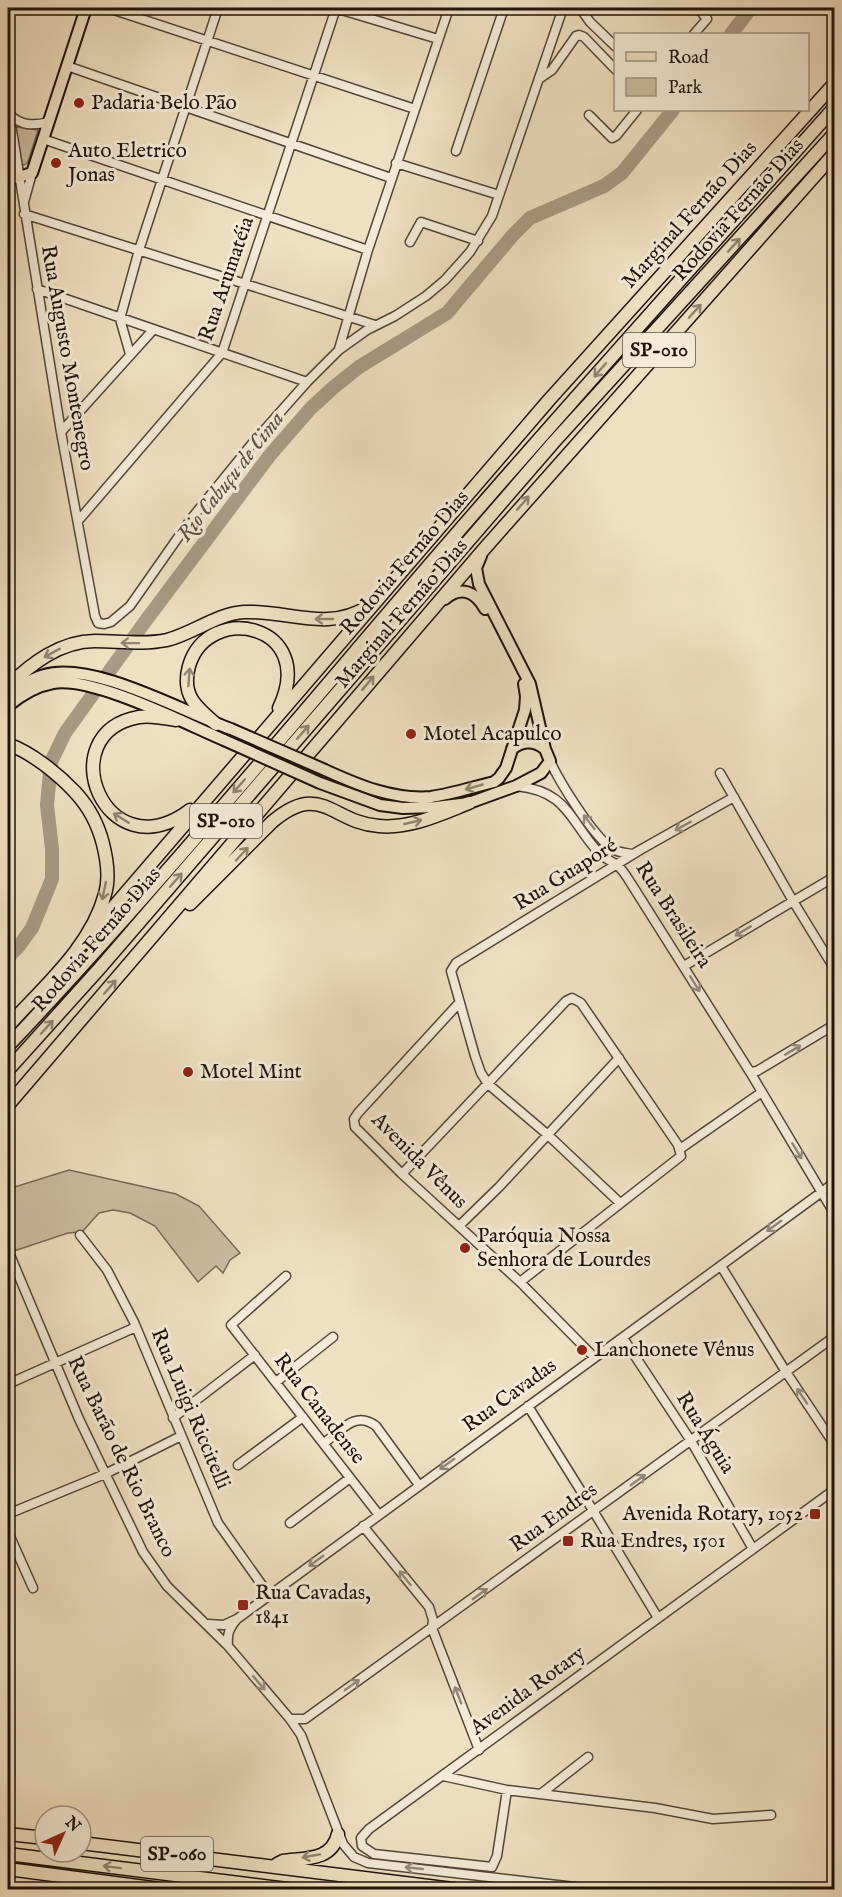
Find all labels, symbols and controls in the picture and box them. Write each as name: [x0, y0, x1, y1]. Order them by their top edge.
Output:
legend: [614, 33, 809, 111]
text: Road: [668, 47, 709, 70]
text: Park: [668, 77, 703, 100]
place label: Padaria Belo Pão: [91, 90, 237, 117]
marker: Padaria Belo Pão: [72, 96, 86, 110]
street label: Rodovia Fernão Dias: [667, 133, 811, 287]
street label: Marginal Fernão Dias: [616, 135, 764, 295]
place label: Auto Eletrico Jonas: [66, 138, 187, 189]
marker: Auto Eletrico Jonas: [49, 156, 63, 170]
street label: Rua Arumatéia: [193, 212, 261, 345]
one-way arrow: [727, 237, 741, 252]
street label: Rua Augusto Montenegro: [34, 243, 100, 473]
one-way arrow: [688, 304, 702, 319]
road number: SP-010: [623, 333, 695, 367]
one-way arrow: [593, 362, 606, 378]
water label: Rio Cabuçu de Cima: [171, 406, 291, 548]
street label: Rodovia Fernão Dias: [335, 485, 475, 641]
one-way arrow: [516, 496, 530, 511]
street label: Marginal Fernão Dias: [330, 534, 474, 694]
one-way arrow: [314, 613, 334, 625]
one-way arrow: [120, 637, 140, 648]
one-way arrow: [44, 648, 62, 659]
one-way arrow: [184, 667, 195, 687]
one-way arrow: [361, 676, 375, 691]
place label: Motel Acapulco: [423, 721, 562, 748]
one-way arrow: [296, 725, 310, 740]
marker: Motel Acapulco: [404, 727, 418, 741]
one-way arrow: [233, 778, 246, 794]
one-way arrow: [465, 782, 484, 793]
road number: SP-010: [190, 804, 262, 838]
one-way arrow: [113, 811, 130, 823]
one-way arrow: [583, 814, 595, 830]
one-way arrow: [403, 816, 422, 828]
one-way arrow: [675, 820, 692, 832]
street label: Rua Guaporé: [509, 832, 623, 917]
one-way arrow: [234, 846, 249, 861]
street label: Rua Brasileira: [629, 857, 718, 974]
street label: Rodovia Fernão Dias: [27, 862, 167, 1018]
one-way arrow: [169, 873, 183, 888]
one-way arrow: [98, 881, 110, 900]
one-way arrow: [735, 926, 752, 938]
one-way arrow: [690, 975, 702, 992]
one-way arrow: [103, 980, 117, 995]
one-way arrow: [40, 1019, 54, 1034]
one-way arrow: [784, 1044, 801, 1056]
place label: Motel Mint: [200, 1059, 302, 1086]
marker: Motel Mint: [181, 1065, 195, 1079]
street label: Avenida Vênus: [364, 1106, 473, 1215]
one-way arrow: [792, 1142, 804, 1159]
one-way arrow: [767, 1220, 783, 1232]
place label: Paróquia Nossa Senhora de Lourdes: [477, 1223, 651, 1274]
marker: Paróquia Nossa Senhora de Lourdes: [458, 1241, 472, 1255]
street label: Rua Luigi Riccitelli: [144, 1324, 236, 1494]
place label: Lanchonete Vênus: [594, 1337, 754, 1364]
marker: Lanchonete Vênus: [575, 1343, 589, 1357]
street label: Rua Canadense: [267, 1348, 371, 1470]
street label: Rua Barão de Rio Branco: [60, 1352, 182, 1562]
street label: Rua Cavadas: [457, 1353, 563, 1439]
street label: Rua Águia: [669, 1386, 742, 1480]
one-way arrow: [796, 1388, 808, 1404]
one-way arrow: [440, 1458, 456, 1471]
one-way arrow: [629, 1473, 645, 1486]
street label: Rua Endres: [505, 1477, 603, 1559]
place label: Avenida Rotary, 1052: [621, 1501, 803, 1528]
marker: Avenida Rotary, 1052: [808, 1507, 822, 1521]
place label: Rua Endres, 1501: [580, 1528, 726, 1555]
marker: Rua Endres, 1501: [561, 1534, 575, 1548]
one-way arrow: [308, 1555, 324, 1567]
one-way arrow: [399, 1570, 412, 1586]
place label: Rua Cavadas, 1841: [255, 1580, 371, 1631]
one-way arrow: [471, 1587, 487, 1600]
marker: Rua Cavadas, 1841: [236, 1598, 250, 1612]
street label: Avenida Rotary: [464, 1640, 591, 1742]
one-way arrow: [253, 1675, 266, 1691]
one-way arrow: [344, 1679, 360, 1691]
one-way arrow: [452, 1686, 463, 1705]
north arrow: [33, 1804, 93, 1864]
text: N: [60, 1812, 84, 1837]
road number: SP-060: [141, 1837, 213, 1871]
one-way arrow: [302, 1851, 322, 1862]
one-way arrow: [103, 1861, 123, 1872]
one-way arrow: [405, 1863, 425, 1874]

